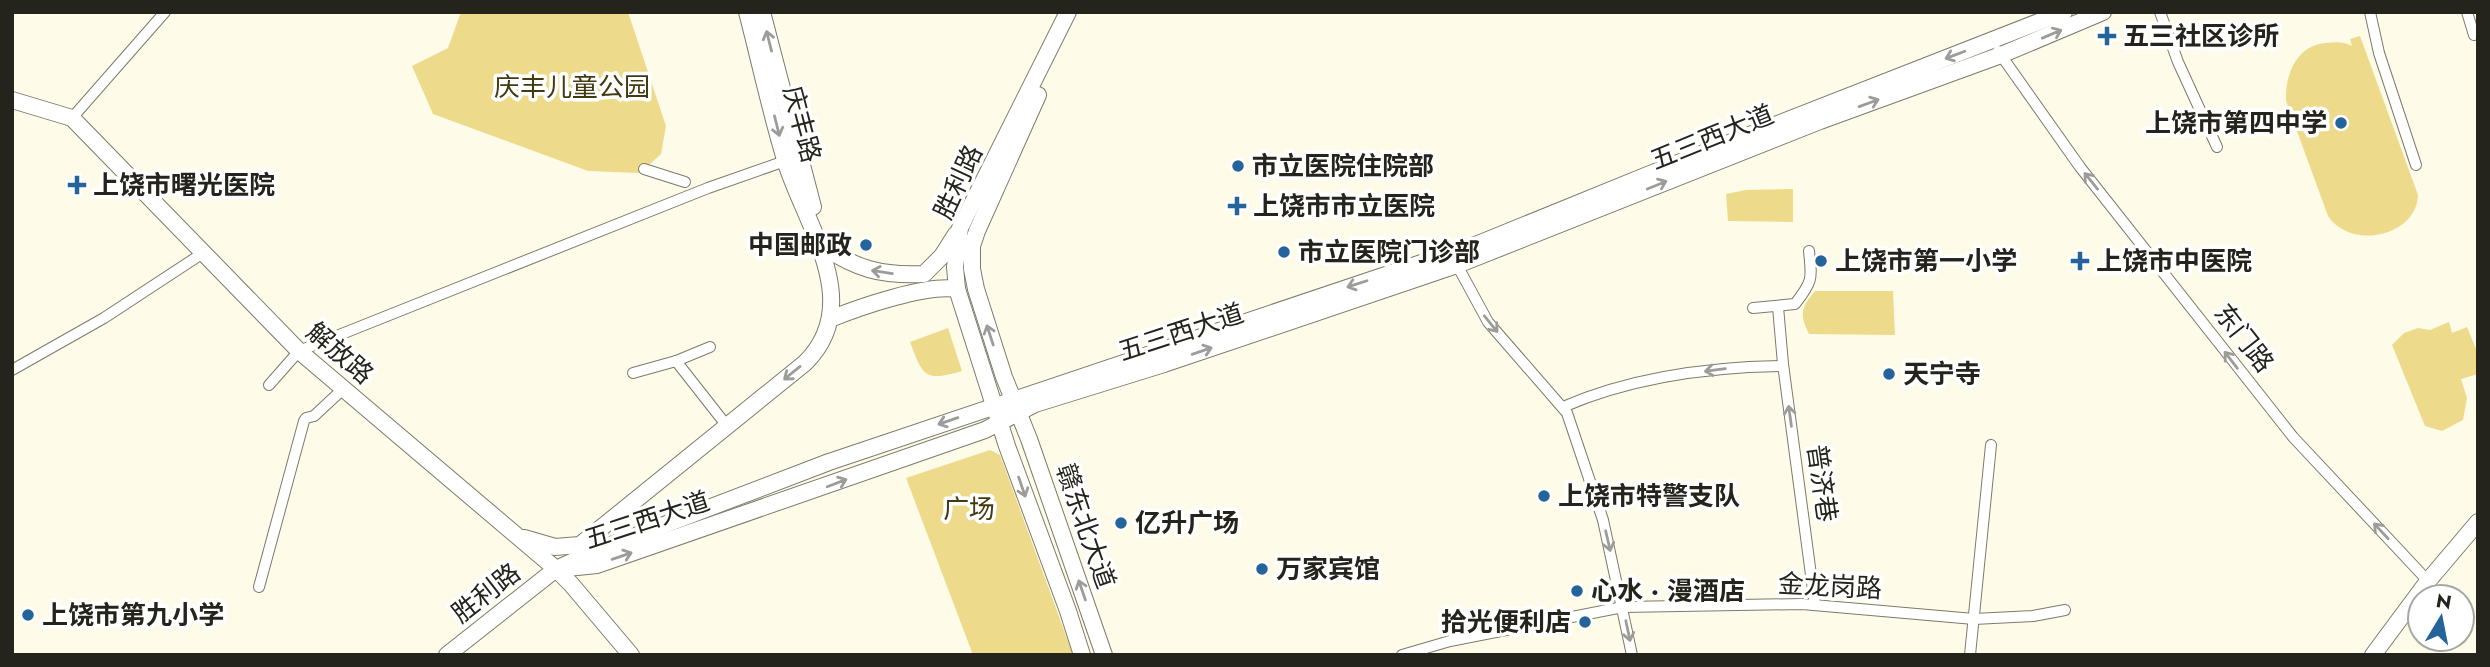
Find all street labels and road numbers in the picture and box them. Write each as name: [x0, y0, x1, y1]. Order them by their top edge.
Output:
street label: 庆丰路: [774, 81, 830, 167]
street label: 五三西大道: [1645, 95, 1779, 179]
street label: 胜利路: [924, 139, 992, 225]
street label: 五三西大道: [1113, 294, 1249, 370]
street label: 东门路: [2205, 296, 2283, 380]
street label: 解放路: [298, 313, 382, 393]
street label: 普济巷: [1798, 442, 1846, 524]
street label: 赣东北大道: [1047, 458, 1125, 594]
street label: 五三西大道: [579, 482, 715, 558]
street label: 胜利路: [444, 554, 528, 632]
street label: 金龙岗路: [1777, 564, 1883, 608]

